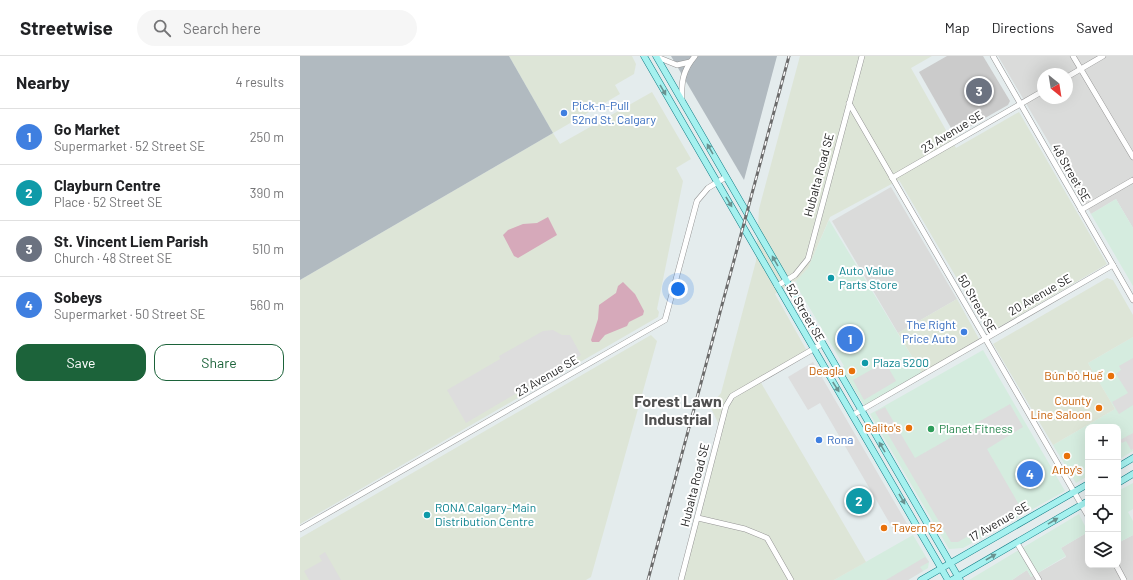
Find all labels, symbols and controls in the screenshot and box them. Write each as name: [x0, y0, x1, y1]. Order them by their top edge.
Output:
search box: [137, 10, 417, 46]
text: Streetwise: [20, 16, 113, 39]
icon: search: [151, 17, 173, 39]
text: Search here: [183, 19, 261, 37]
text: Map: [945, 19, 970, 36]
text: Directions: [992, 19, 1054, 36]
text: Saved: [1076, 19, 1113, 36]
north arrow: [1037, 68, 1073, 104]
text: Nearby: [16, 72, 70, 92]
text: 4 results: [236, 74, 284, 90]
pin: 3: [966, 76, 992, 106]
one-way arrow: [660, 84, 667, 96]
place label: Pick-n-Pull 52nd St. Calgary: [572, 98, 656, 126]
street label: 23 Avenue SE: [918, 107, 985, 155]
marker: Pick-n-Pull 52nd St. Calgary: [559, 108, 569, 118]
text: Go Market: [54, 120, 120, 138]
text: 1: [27, 129, 31, 145]
text: 250 m: [250, 129, 284, 145]
street label: Hubalta Road SE: [800, 131, 836, 218]
text: Supermarket · 52 Street SE: [54, 138, 205, 154]
street label: 48 Street SE: [1050, 141, 1094, 204]
one-way arrow: [706, 143, 713, 155]
text: Clayburn Centre: [54, 176, 161, 194]
text: 2: [25, 185, 33, 201]
text: 390 m: [250, 185, 284, 201]
text: Place · 52 Street SE: [54, 194, 163, 210]
one-way arrow: [725, 196, 732, 208]
text: St. Vincent Liem Parish: [54, 232, 208, 250]
text: 3: [25, 241, 33, 257]
text: 510 m: [252, 241, 284, 257]
text: Church · 48 Street SE: [54, 250, 172, 266]
one-way arrow: [771, 256, 778, 267]
place label: Auto Value Parts Store: [839, 263, 898, 291]
street label: 20 Avenue SE: [1006, 270, 1073, 318]
street label: 50 Street SE: [956, 272, 1000, 335]
marker: Auto Value Parts Store: [826, 273, 836, 283]
your location: [668, 279, 688, 299]
street label: 52 Street SE: [784, 281, 828, 344]
text: Sobeys: [54, 288, 102, 306]
text: 4: [25, 297, 33, 313]
text: 560 m: [250, 297, 284, 313]
text: Supermarket · 50 Street SE: [54, 306, 205, 322]
place label: The Right Price Auto: [902, 317, 956, 345]
pin: 1: [837, 324, 863, 354]
marker: The Right Price Auto: [959, 327, 969, 337]
button: Save: [16, 344, 146, 381]
button: Share: [154, 344, 284, 381]
street label: 23 Avenue SE: [513, 352, 580, 399]
place label: Plaza 5200: [873, 355, 929, 369]
marker: Plaza 5200: [860, 358, 870, 368]
place label: Deagla: [809, 363, 844, 377]
marker: Deagla: [847, 366, 857, 376]
place label: Bún bò Huế: [1044, 368, 1104, 382]
marker: Bún bò Huế: [1106, 371, 1116, 381]
one-way arrow: [832, 382, 840, 392]
district label: Forest Lawn Industrial: [634, 391, 722, 428]
place label: County Line Saloon: [1031, 393, 1091, 421]
marker: County Line Saloon: [1094, 403, 1104, 413]
place label: Galito's: [864, 420, 901, 434]
place label: Planet Fitness: [939, 421, 1013, 435]
marker: Galito's: [904, 423, 914, 433]
marker: Planet Fitness: [926, 424, 936, 434]
map controls: [1085, 424, 1121, 568]
button: +: [1085, 424, 1121, 460]
place label: Rona: [827, 432, 853, 446]
marker: Rona: [814, 435, 824, 445]
street label: Hubalta Road SE: [677, 441, 711, 528]
one-way arrow: [878, 442, 886, 452]
marker: Arby's: [1062, 451, 1072, 461]
pin: 4: [1017, 459, 1043, 489]
button: −: [1085, 460, 1121, 496]
place label: Arby's: [1052, 462, 1083, 476]
pin: 2: [846, 486, 872, 516]
one-way arrow: [898, 494, 905, 505]
button: locate: [1085, 496, 1121, 532]
street label: 17 Avenue SE: [966, 498, 1031, 544]
place label: RONA Calgary–Main Distribution Centre: [435, 500, 536, 528]
marker: RONA Calgary–Main Distribution Centre: [422, 510, 432, 520]
one-way arrow: [1047, 518, 1059, 525]
place label: Tavern 52: [892, 520, 942, 534]
marker: Tavern 52: [879, 523, 889, 533]
button: layers: [1085, 532, 1121, 568]
one-way arrow: [985, 554, 997, 561]

